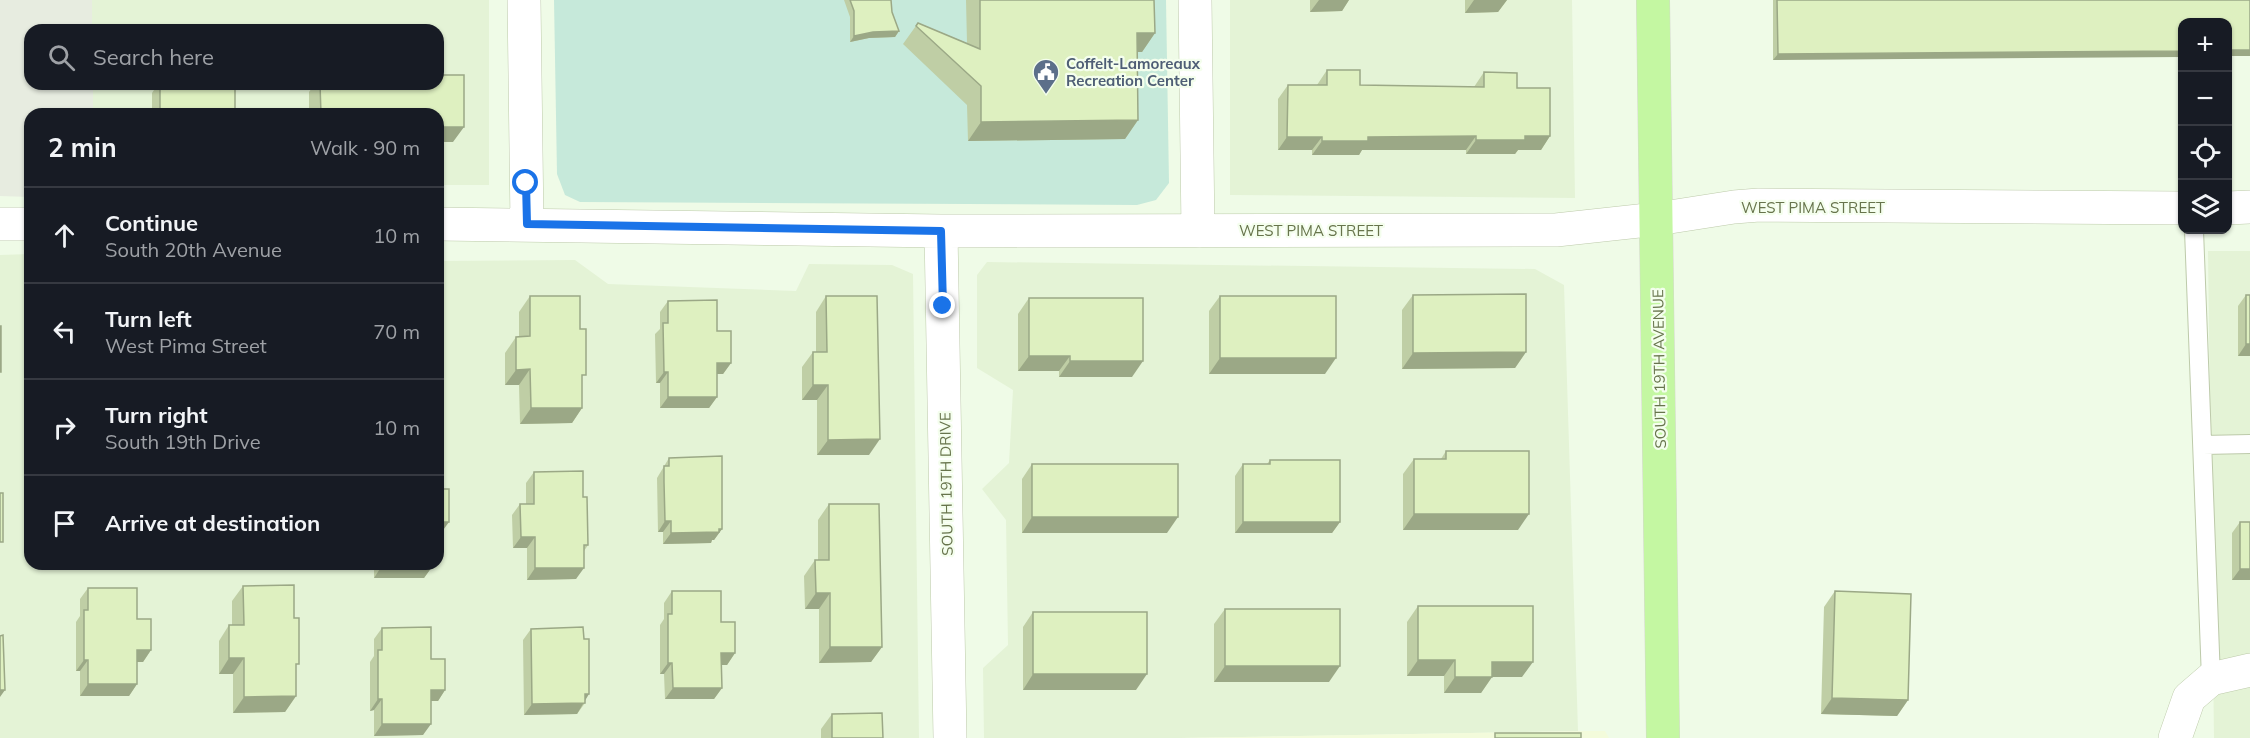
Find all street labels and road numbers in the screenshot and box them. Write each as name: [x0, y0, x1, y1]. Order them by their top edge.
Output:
street label: WEST PIMA STREET: [1741, 198, 1885, 217]
street label: WEST PIMA STREET: [1239, 221, 1383, 240]
street label: SOUTH 19TH AVENUE: [1648, 289, 1670, 449]
street label: SOUTH 19TH DRIVE: [935, 412, 957, 556]

